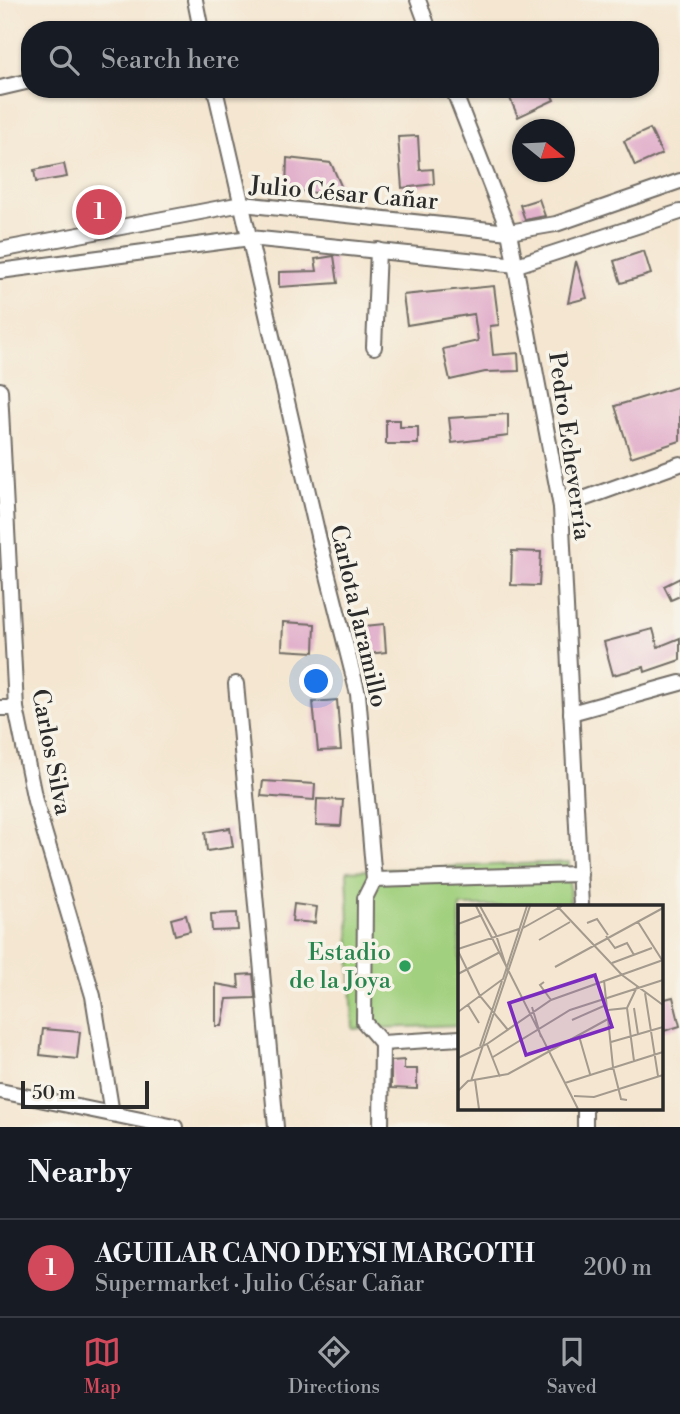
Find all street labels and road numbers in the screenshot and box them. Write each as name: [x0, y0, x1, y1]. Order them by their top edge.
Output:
street label: Julio César Cañar: [247, 171, 440, 217]
street label: Pedro Echeverría: [541, 350, 597, 543]
street label: Carlota Jaramillo: [322, 522, 394, 710]
street label: Carlos Silva: [24, 687, 78, 819]

